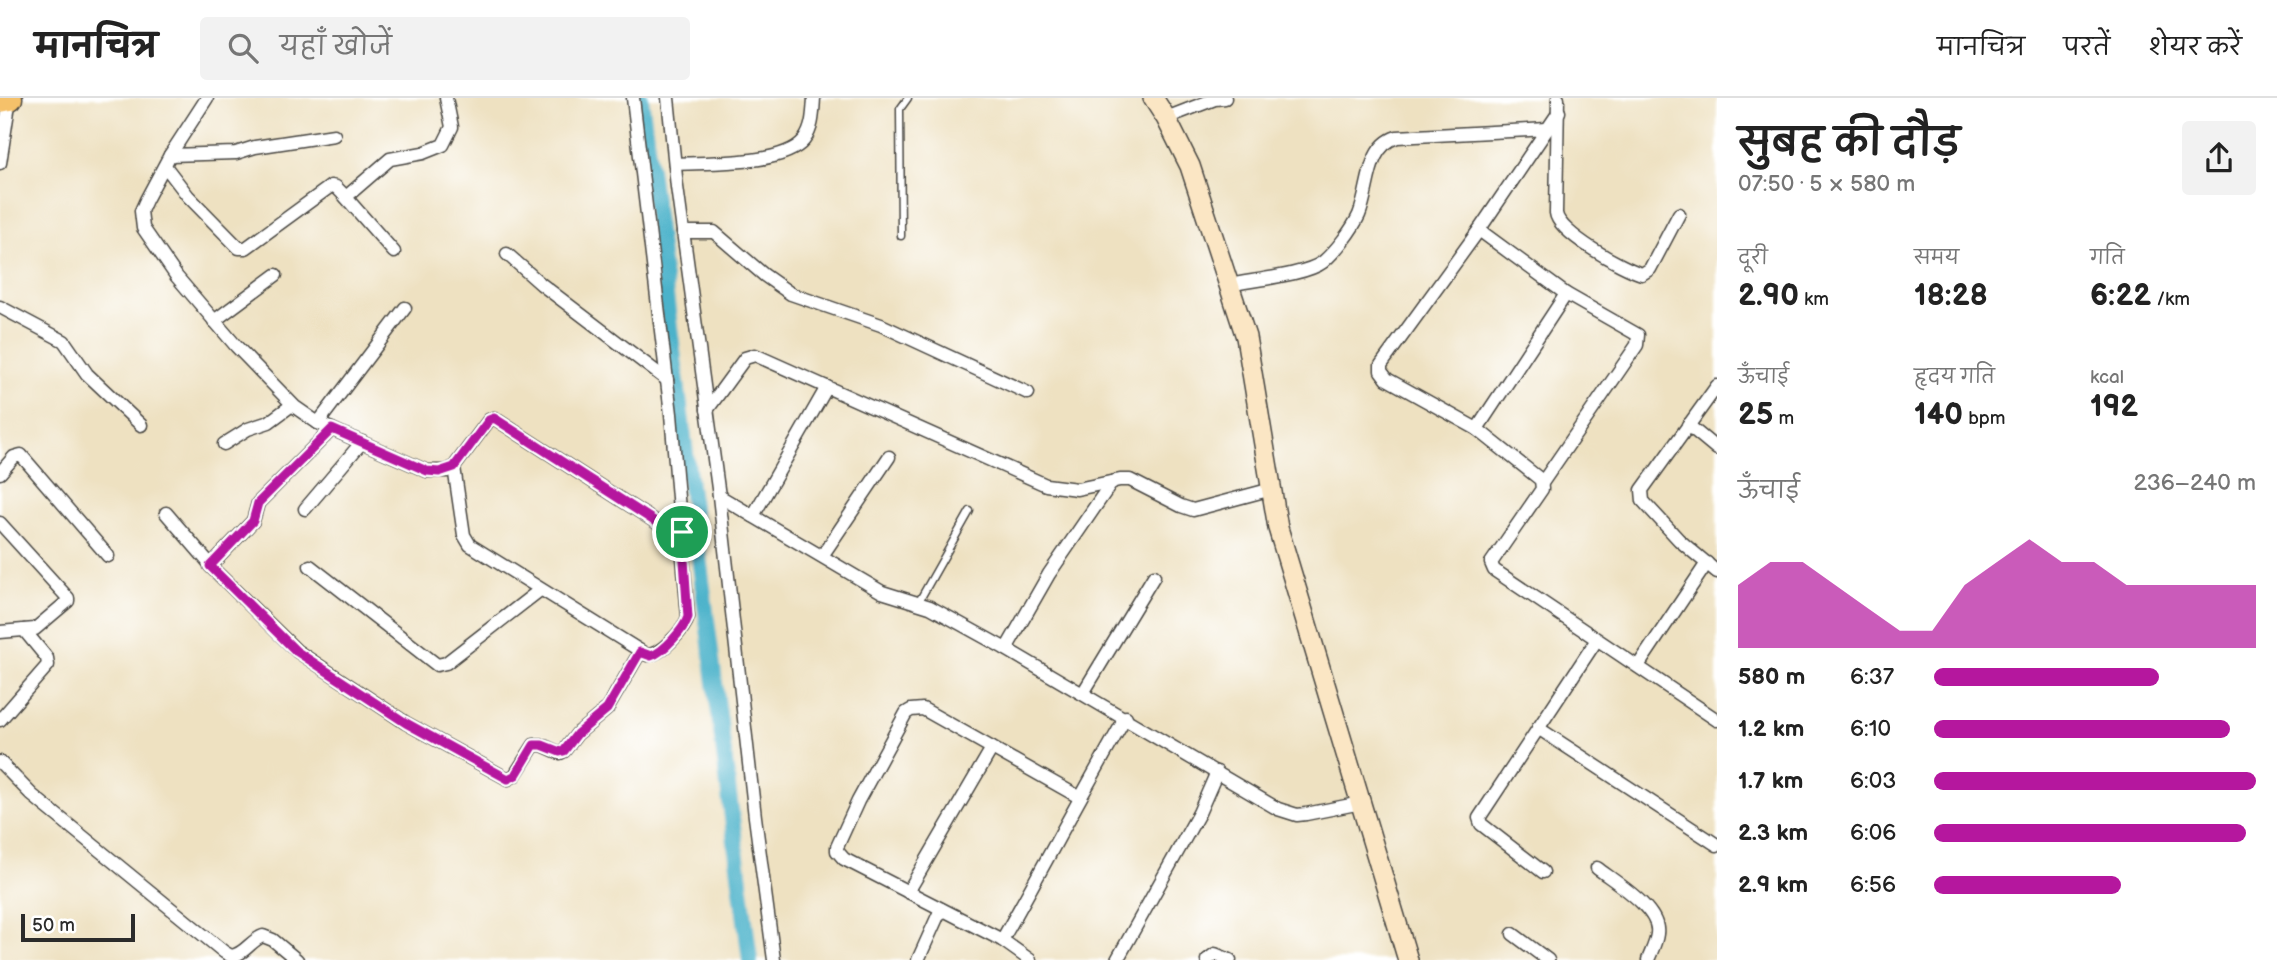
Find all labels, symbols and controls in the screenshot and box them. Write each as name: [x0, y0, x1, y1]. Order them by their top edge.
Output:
search box: [200, 17, 690, 80]
text: मानचित्र: [35, 27, 158, 67]
icon: search: [224, 29, 262, 67]
text: यहाँ खोजें: [280, 32, 392, 63]
text: मानचित्र: [1937, 33, 2025, 62]
text: परतें: [2063, 33, 2110, 62]
text: शेयर करें: [2148, 33, 2242, 62]
text: सुबह की दौड़: [1738, 121, 1960, 166]
button: share: [2182, 121, 2256, 195]
text: 07:50 · 5 × 580 m: [1738, 170, 1915, 198]
text: दूरी: [1738, 247, 1768, 270]
text: समय: [1914, 247, 1959, 270]
text: गति: [2090, 247, 2125, 270]
text: 2.90: [1738, 278, 1799, 314]
text: 18:28: [1914, 278, 1988, 314]
text: 6:22: [2090, 278, 2151, 314]
text: km: [1799, 288, 1829, 311]
text: /km: [2151, 288, 2190, 311]
text: ऊँचाई: [1738, 366, 1789, 389]
text: हृदय गति: [1914, 366, 1995, 389]
text: kcal: [2090, 366, 2124, 389]
text: 192: [2090, 389, 2138, 425]
text: 25: [1738, 397, 1773, 433]
text: 140: [1914, 397, 1963, 433]
text: m: [1773, 407, 1794, 430]
text: bpm: [1963, 407, 2006, 430]
text: 236–240 m: [2134, 469, 2256, 497]
text: ऊँचाई: [1738, 477, 1800, 505]
pin: [652, 502, 712, 562]
icon: arrive: [663, 513, 701, 551]
text: 580 m: [1738, 663, 1805, 691]
text: 6:37: [1850, 663, 1894, 691]
text: 1.2 km: [1738, 715, 1804, 743]
text: 6:10: [1850, 715, 1891, 743]
text: 1.7 km: [1738, 767, 1803, 795]
text: 6:03: [1850, 767, 1896, 795]
text: 2.3 km: [1738, 819, 1808, 847]
text: 6:06: [1850, 819, 1896, 847]
text: 2.9 km: [1738, 871, 1808, 899]
text: 6:56: [1850, 871, 1896, 899]
scale bar: [21, 911, 135, 943]
text: 50 m: [32, 914, 75, 937]

